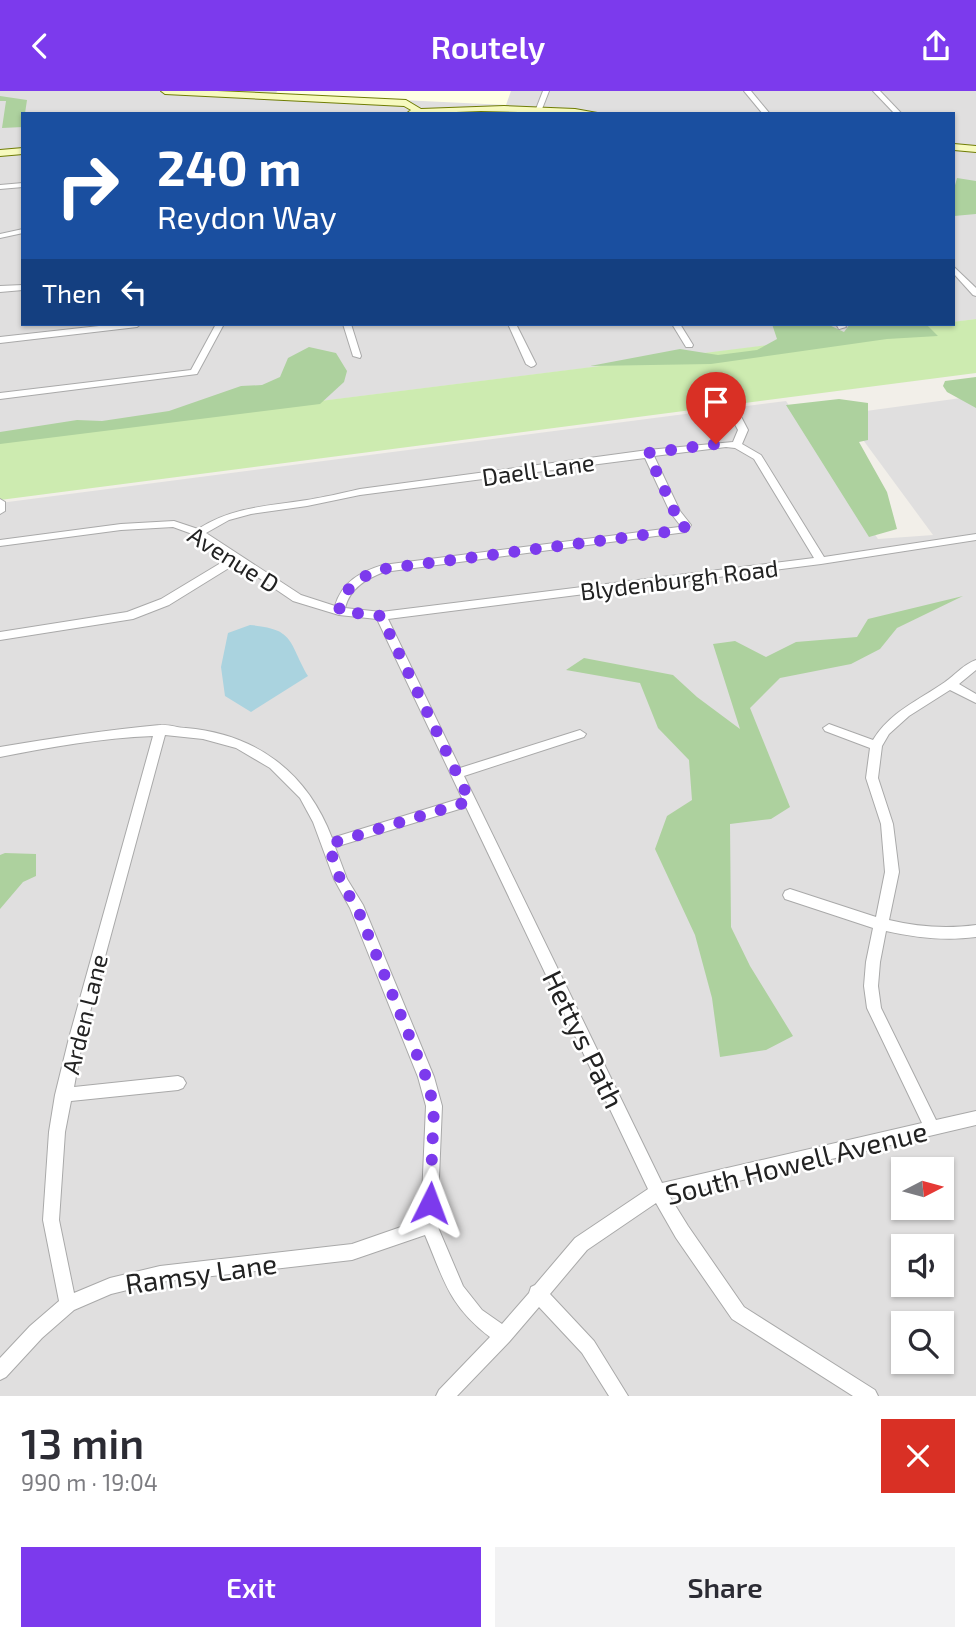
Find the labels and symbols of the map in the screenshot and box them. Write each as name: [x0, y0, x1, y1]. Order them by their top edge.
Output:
pin: [686, 372, 746, 444]
street label: Daell Lane: [480, 447, 596, 491]
street label: Avenue D: [183, 520, 285, 598]
street label: Blydenburgh Road: [578, 552, 780, 606]
street label: Arden Lane: [55, 951, 113, 1077]
street label: Hettys Path: [536, 965, 632, 1113]
street label: South Howell Avenue: [662, 1113, 930, 1211]
north arrow: [891, 1157, 954, 1220]
position arrow: [393, 1166, 467, 1240]
street label: Ramsy Lane: [123, 1246, 279, 1300]

